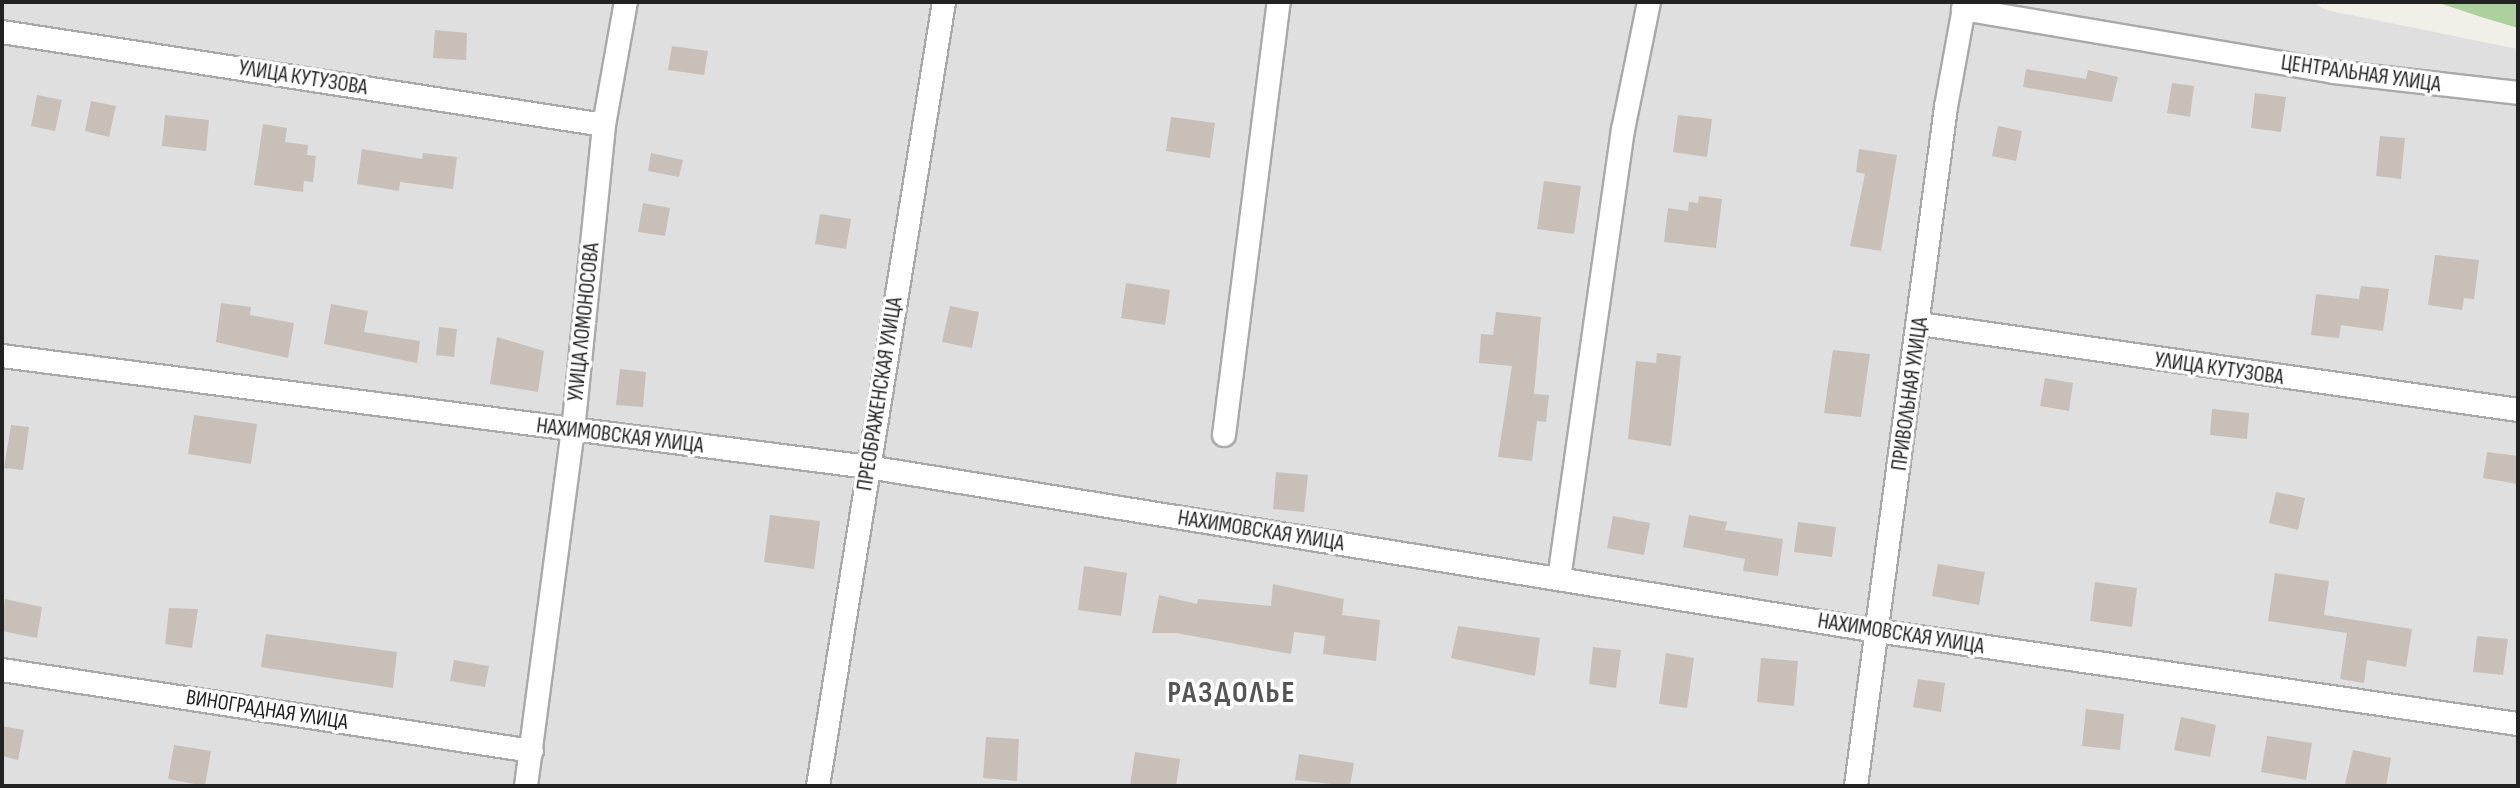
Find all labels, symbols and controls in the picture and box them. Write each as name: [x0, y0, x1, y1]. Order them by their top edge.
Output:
street label: ЦЕНТРАЛЬНАЯ УЛИЦА: [2279, 50, 2443, 98]
street label: УЛИЦА КУТУЗОВА: [237, 55, 369, 101]
street label: УЛИЦА ЛОМОНОСОВА: [563, 241, 605, 403]
street label: ПРЕОБРАЖЕНСКАЯ УЛИЦА: [852, 295, 908, 493]
street label: ПРИВОЛЬНАЯ УЛИЦА: [1886, 316, 1934, 472]
street label: УЛИЦА КУТУЗОВА: [2153, 347, 2285, 391]
street label: НАХИМОВСКАЯ УЛИЦА: [535, 413, 705, 459]
street label: НАХИМОВСКАЯ УЛИЦА: [1176, 505, 1346, 557]
street label: НАХИМОВСКАЯ УЛИЦА: [1816, 608, 1986, 660]
district label: РАЗДОЛЬЕ: [1168, 675, 1296, 711]
street label: ВИНОГРАДНАЯ УЛИЦА: [184, 684, 350, 736]

